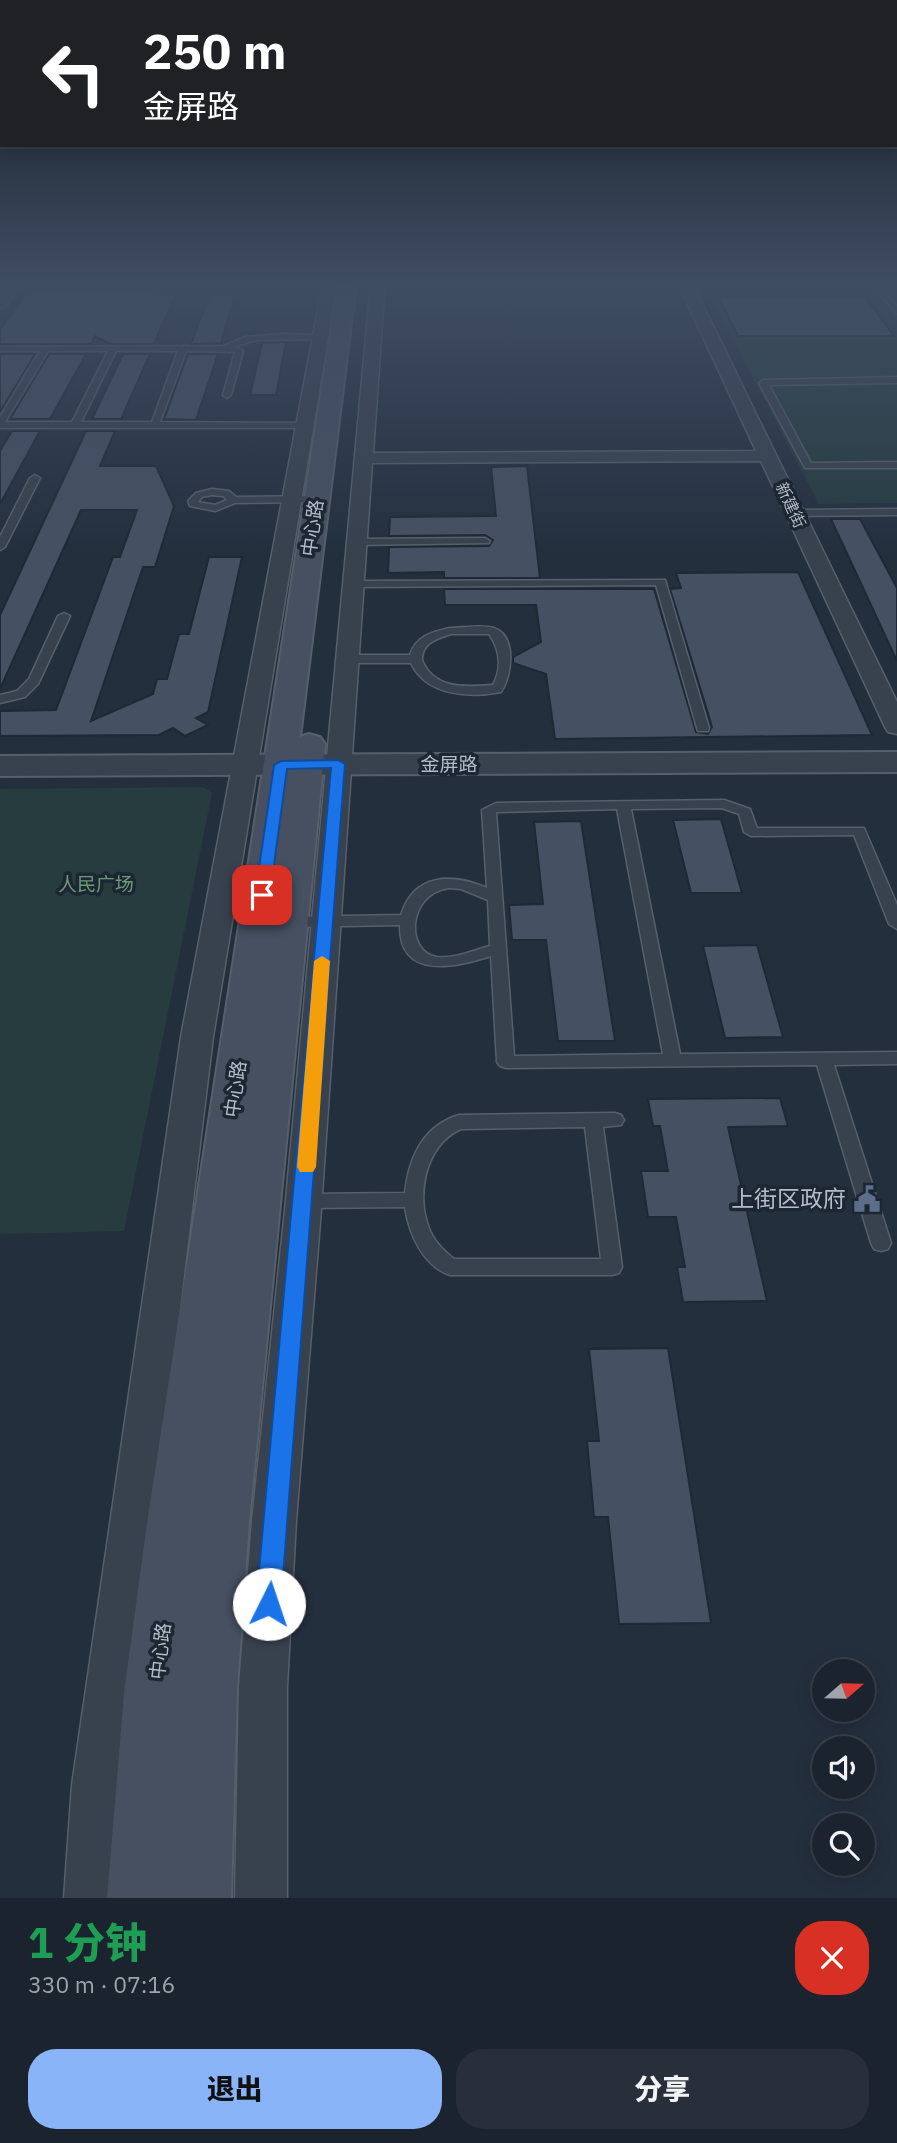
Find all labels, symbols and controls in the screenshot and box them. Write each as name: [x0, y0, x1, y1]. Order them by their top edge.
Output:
text: 250 m: [143, 19, 287, 82]
icon: left: [28, 28, 119, 119]
text: 金屏路: [143, 85, 239, 127]
street label: 新建街: [772, 479, 810, 531]
street label: 中心路: [296, 498, 328, 558]
street label: 金屏路: [420, 752, 478, 776]
pin: [232, 865, 292, 925]
park label: 人民广场: [58, 872, 134, 896]
icon: arrive: [243, 876, 281, 914]
street label: 中心路: [219, 1059, 251, 1119]
place label: 上街区政府: [731, 1183, 846, 1213]
public building icon: 上街区政府: [852, 1184, 882, 1214]
position arrow: [232, 1567, 306, 1641]
street label: 中心路: [145, 1621, 175, 1681]
north arrow: [812, 1659, 875, 1722]
map controls: [812, 1659, 875, 1876]
button: sound: [812, 1736, 875, 1799]
button: search: [812, 1813, 875, 1876]
text: 1 分钟: [28, 1915, 147, 1970]
button: close: [795, 1921, 869, 1995]
text: 330 m · 07:16: [28, 1969, 175, 1999]
button: 退出: [28, 2049, 442, 2129]
button: 分享: [456, 2049, 869, 2129]

